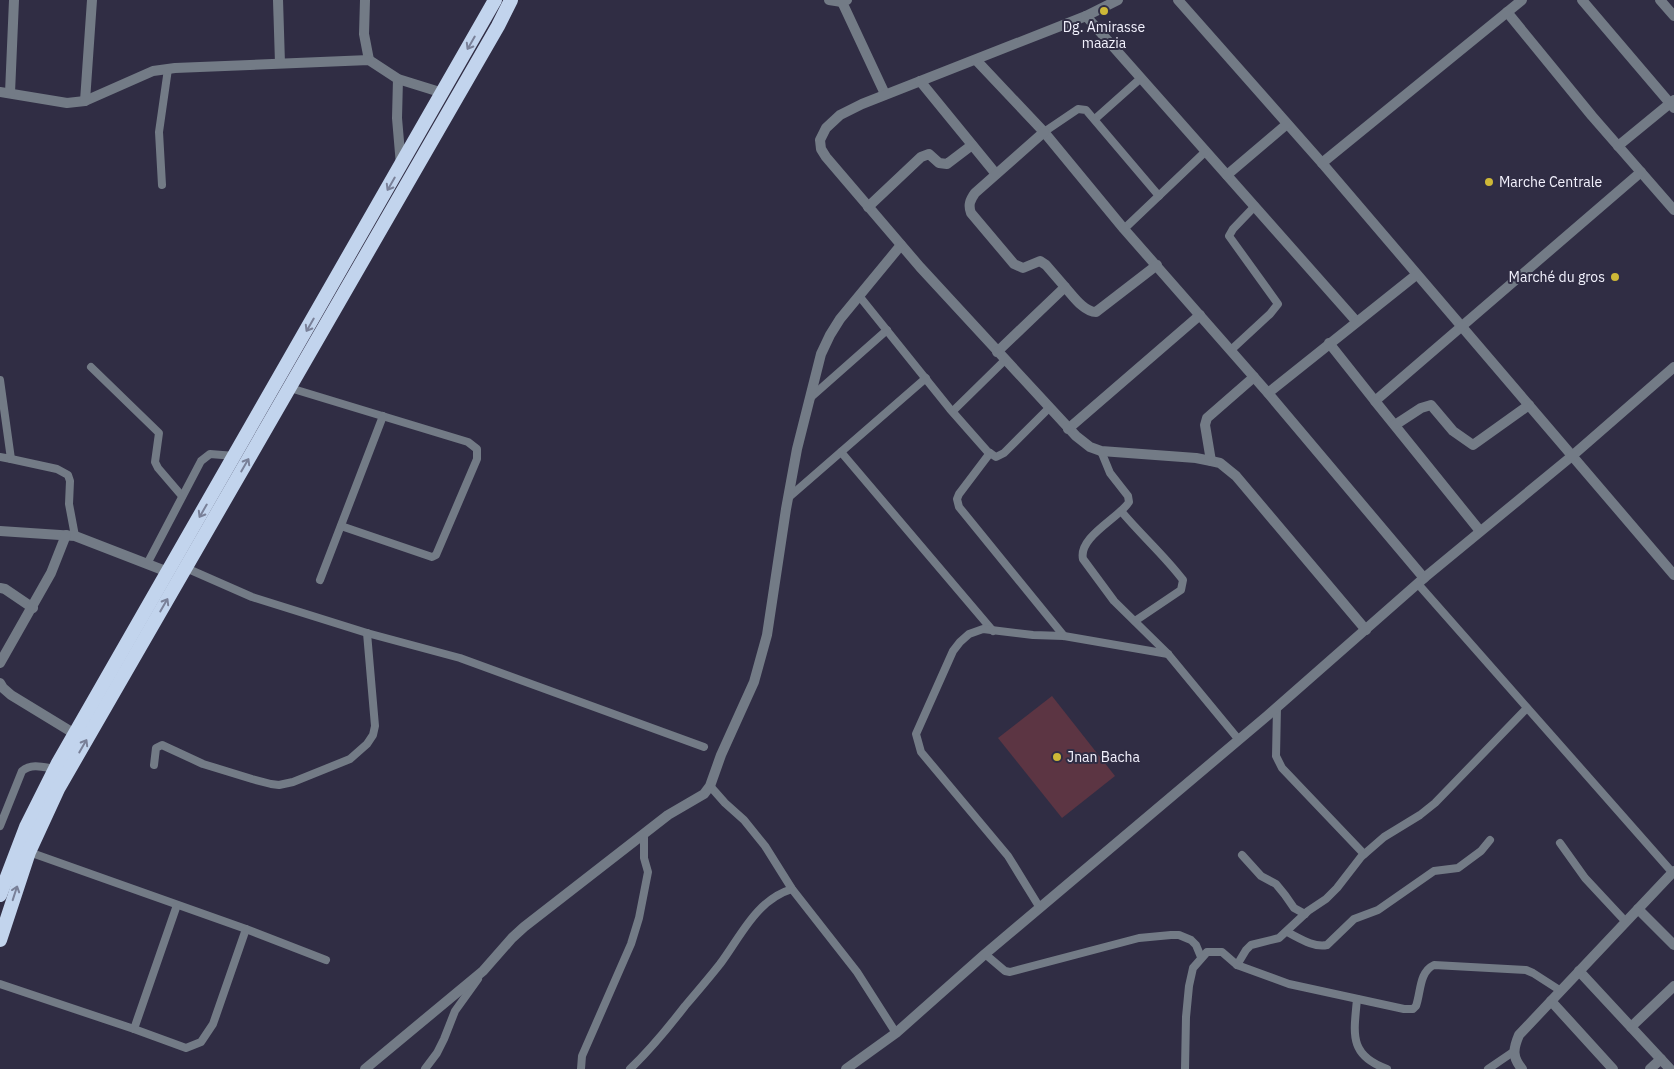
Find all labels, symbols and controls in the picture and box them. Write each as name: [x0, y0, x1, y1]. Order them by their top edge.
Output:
marker: Dg. Amirasse maazia: [1098, 5, 1110, 17]
place label: Dg. Amirasse maazia: [1063, 18, 1146, 52]
one-way arrow: [466, 35, 476, 49]
place label: Marche Centrale: [1499, 173, 1603, 191]
one-way arrow: [385, 176, 395, 190]
marker: Marche Centrale: [1483, 176, 1495, 188]
place label: Marché du gros: [1509, 268, 1605, 286]
marker: Marché du gros: [1609, 271, 1621, 283]
one-way arrow: [304, 317, 314, 331]
one-way arrow: [241, 458, 251, 472]
one-way arrow: [197, 504, 207, 518]
one-way arrow: [160, 599, 170, 613]
one-way arrow: [78, 739, 88, 754]
place label: Jnan Bacha: [1067, 748, 1140, 766]
marker: Jnan Bacha: [1051, 751, 1063, 763]
one-way arrow: [11, 886, 21, 902]

